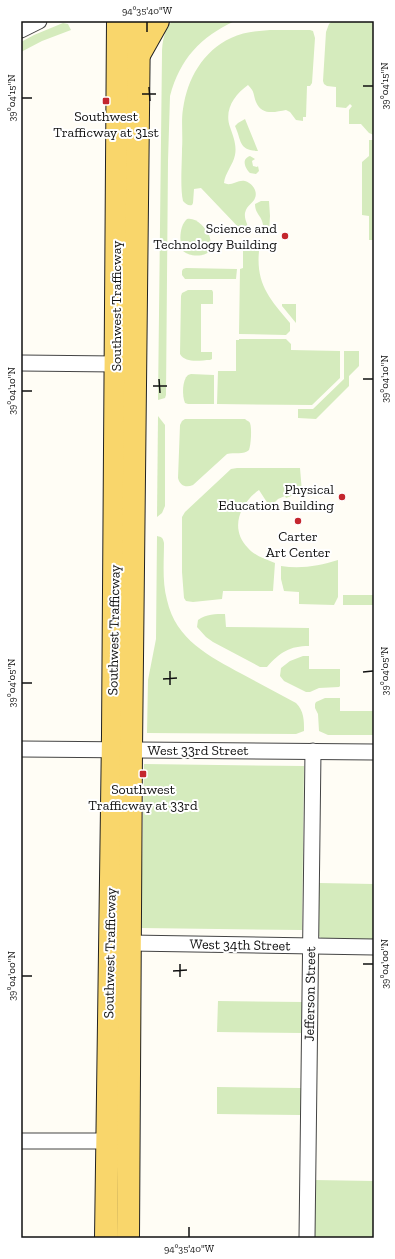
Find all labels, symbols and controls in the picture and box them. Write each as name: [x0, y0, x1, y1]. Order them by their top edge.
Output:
text: 94°35'40"W: [122, 5, 173, 17]
text: 39°04'15"N: [379, 62, 391, 110]
text: 39°04'15"N: [6, 74, 18, 122]
marker: Southwest Trafficway at 31st: [101, 96, 111, 106]
place label: Southwest Trafficway at 31st: [53, 108, 160, 141]
place label: Science and Technology Building: [153, 220, 277, 253]
marker: Science and Technology Building: [280, 231, 290, 241]
street label: Southwest Trafficway: [108, 240, 125, 371]
text: 39°04'10"N: [379, 355, 391, 403]
text: 39°04'10"N: [6, 367, 18, 415]
place label: Physical Education Building: [218, 481, 334, 514]
marker: Physical Education Building: [337, 492, 347, 502]
marker: Carter Art Center: [293, 516, 303, 526]
place label: Carter Art Center: [266, 528, 330, 561]
street label: Southwest Trafficway: [104, 564, 124, 695]
text: 39°04'05"N: [379, 646, 391, 695]
text: 39°04'05"N: [6, 658, 18, 707]
street label: West 33rd Street: [148, 742, 249, 759]
marker: Southwest Trafficway at 33rd: [138, 769, 148, 779]
place label: Southwest Trafficway at 33rd: [88, 781, 198, 814]
street label: Southwest Trafficway: [100, 887, 120, 1018]
street label: West 34th Street: [189, 936, 291, 954]
text: 39°04'00"N: [379, 939, 391, 989]
street label: Jefferson Street: [301, 946, 319, 1042]
text: 39°04'00"N: [6, 951, 18, 1001]
text: 94°35'40"W: [164, 1243, 215, 1255]

